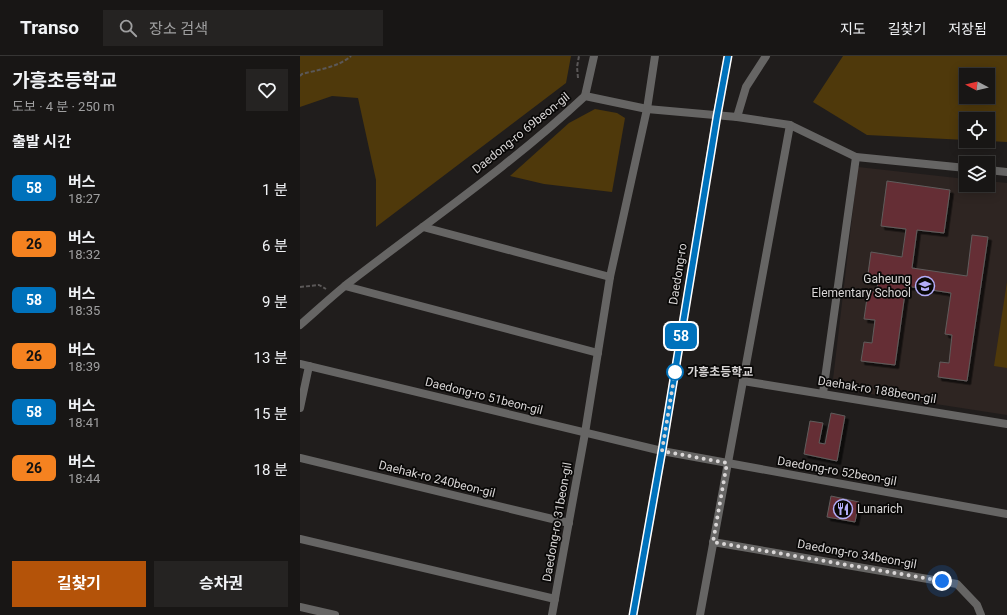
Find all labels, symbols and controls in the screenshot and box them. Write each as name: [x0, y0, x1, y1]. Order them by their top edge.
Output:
search box: [103, 10, 383, 46]
text: Transo: [20, 16, 79, 39]
icon: search: [117, 17, 139, 39]
text: 장소 검색: [149, 20, 208, 38]
text: 지도: [840, 21, 866, 37]
text: 길찾기: [888, 21, 926, 37]
text: 저장됨: [948, 21, 987, 37]
north arrow: [959, 68, 995, 104]
map controls: [959, 68, 995, 192]
text: 가흥초등학교: [12, 69, 117, 92]
button: heart: [246, 69, 288, 111]
street label: Daedong-ro 69beon-gil: [470, 90, 572, 176]
text: 도보 · 4 분 · 250 m: [12, 99, 115, 114]
button: locate: [959, 112, 995, 148]
text: 출발 시간: [12, 133, 71, 151]
button: layers: [959, 156, 995, 192]
text: 버스: [68, 173, 96, 191]
text: 58: [26, 180, 42, 196]
text: 1 분: [262, 181, 288, 199]
text: 18:27: [68, 191, 100, 206]
text: 버스: [68, 229, 96, 247]
text: 26: [26, 236, 42, 252]
text: 6 분: [262, 237, 288, 255]
street label: Daedong-ro: [666, 242, 690, 306]
text: 18:32: [68, 247, 100, 262]
place label: Gaheung Elementary School: [811, 272, 911, 300]
school or university icon: Gaheung Elementary School: [914, 275, 936, 297]
text: 버스: [68, 285, 96, 303]
text: 58: [26, 292, 42, 308]
text: 9 분: [262, 293, 288, 311]
text: 18:35: [68, 303, 100, 318]
line badge: 58: [663, 323, 699, 349]
text: 58: [673, 328, 689, 344]
text: 버스: [68, 341, 96, 359]
text: 26: [26, 348, 42, 364]
text: 13 분: [254, 349, 288, 367]
text: 18:39: [68, 359, 100, 374]
marker: 가흥초등학교: [666, 363, 684, 381]
place label: 가흥초등학교: [687, 365, 753, 379]
street label: Daehak-ro 188beon-gil: [817, 374, 937, 406]
street label: Daedong-ro 51beon-gil: [424, 375, 544, 417]
text: 버스: [68, 397, 96, 415]
text: 58: [26, 404, 42, 420]
text: 15 분: [254, 405, 288, 423]
text: 18:41: [68, 415, 100, 430]
text: 버스: [68, 453, 96, 471]
street label: Daedong-ro 52beon-gil: [776, 454, 898, 488]
street label: Daehak-ro 240beon-gil: [377, 458, 497, 500]
text: 26: [26, 460, 42, 476]
text: 18 분: [254, 461, 288, 479]
street label: Daedong-ro 31beon-gil: [540, 461, 574, 583]
text: 18:44: [68, 471, 100, 486]
restaurant icon: Lunarich: [832, 498, 854, 520]
place label: Lunarich: [857, 502, 903, 516]
street label: Daedong-ro 34beon-gil: [796, 537, 918, 571]
button: 길찾기: [12, 561, 146, 607]
button: 승차권: [154, 561, 288, 607]
your location: [932, 571, 952, 591]

